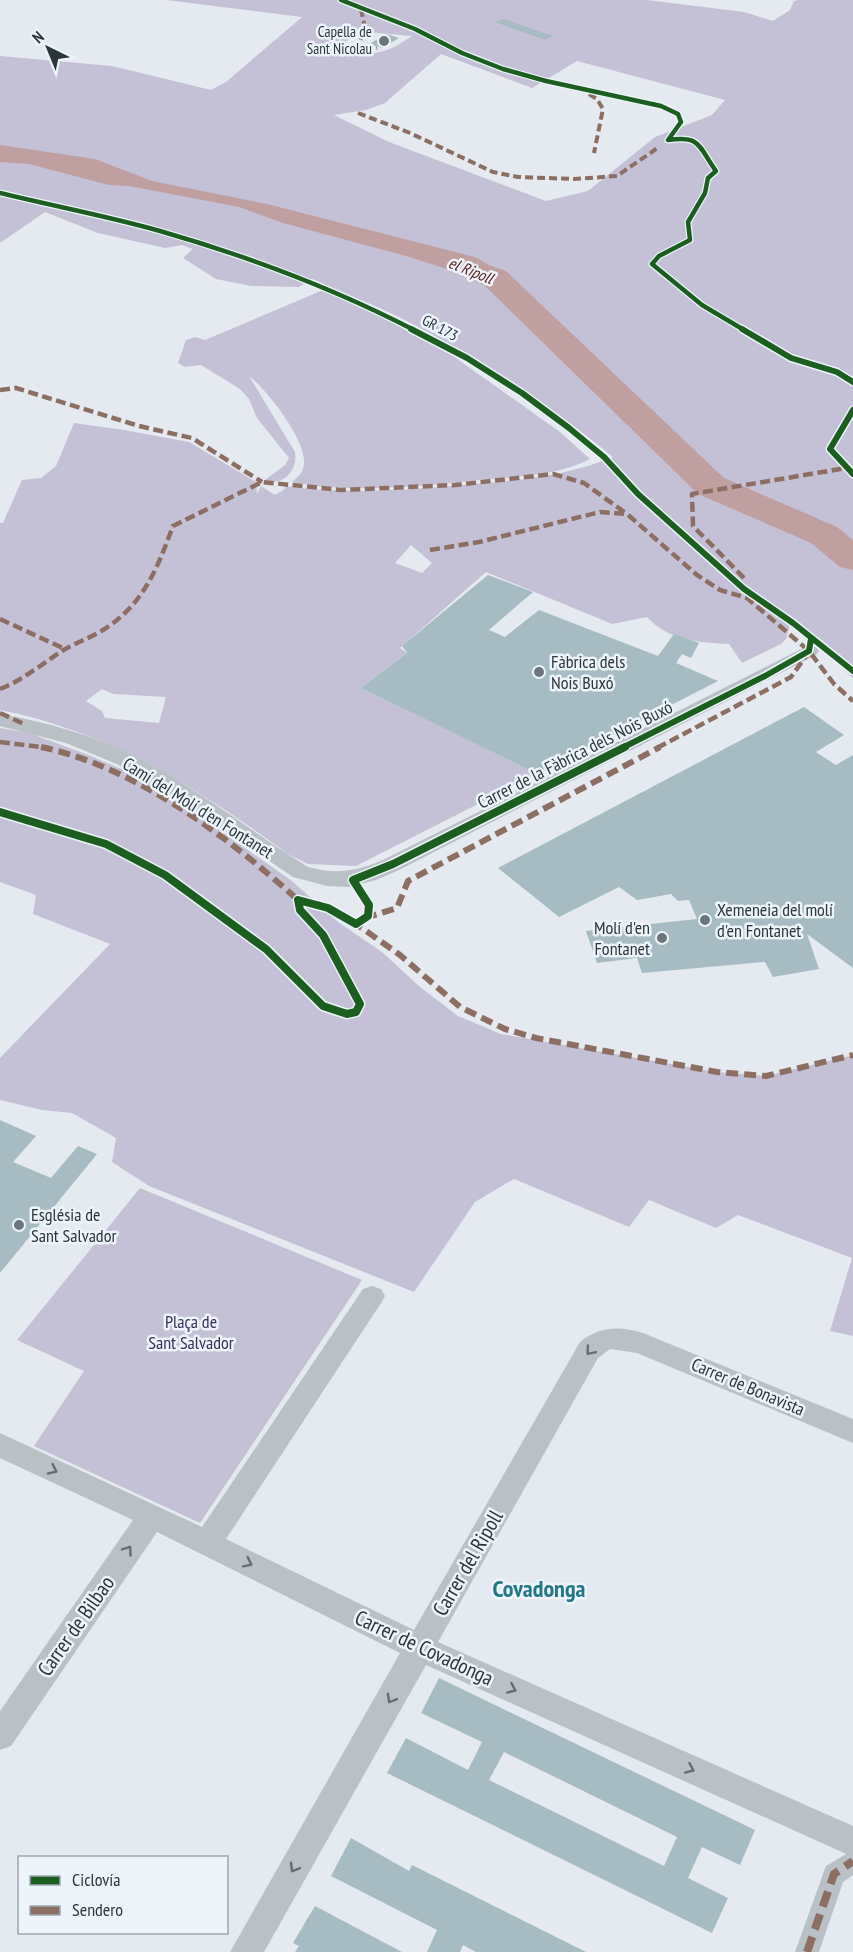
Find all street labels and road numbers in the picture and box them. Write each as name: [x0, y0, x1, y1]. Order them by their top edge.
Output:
street label: GR 173: [419, 310, 461, 345]
street label: Carrer de la Fàbrica dels Nois Buxó: [473, 695, 676, 814]
street label: Camí del Molí d'en Fontanet: [119, 752, 278, 863]
street label: Carrer de Bonavista: [688, 1352, 808, 1421]
street label: Carrer del Ripoll: [426, 1505, 509, 1621]
street label: Carrer de Bilbao: [31, 1570, 120, 1681]
street label: Carrer de Covadonga: [351, 1604, 498, 1691]

